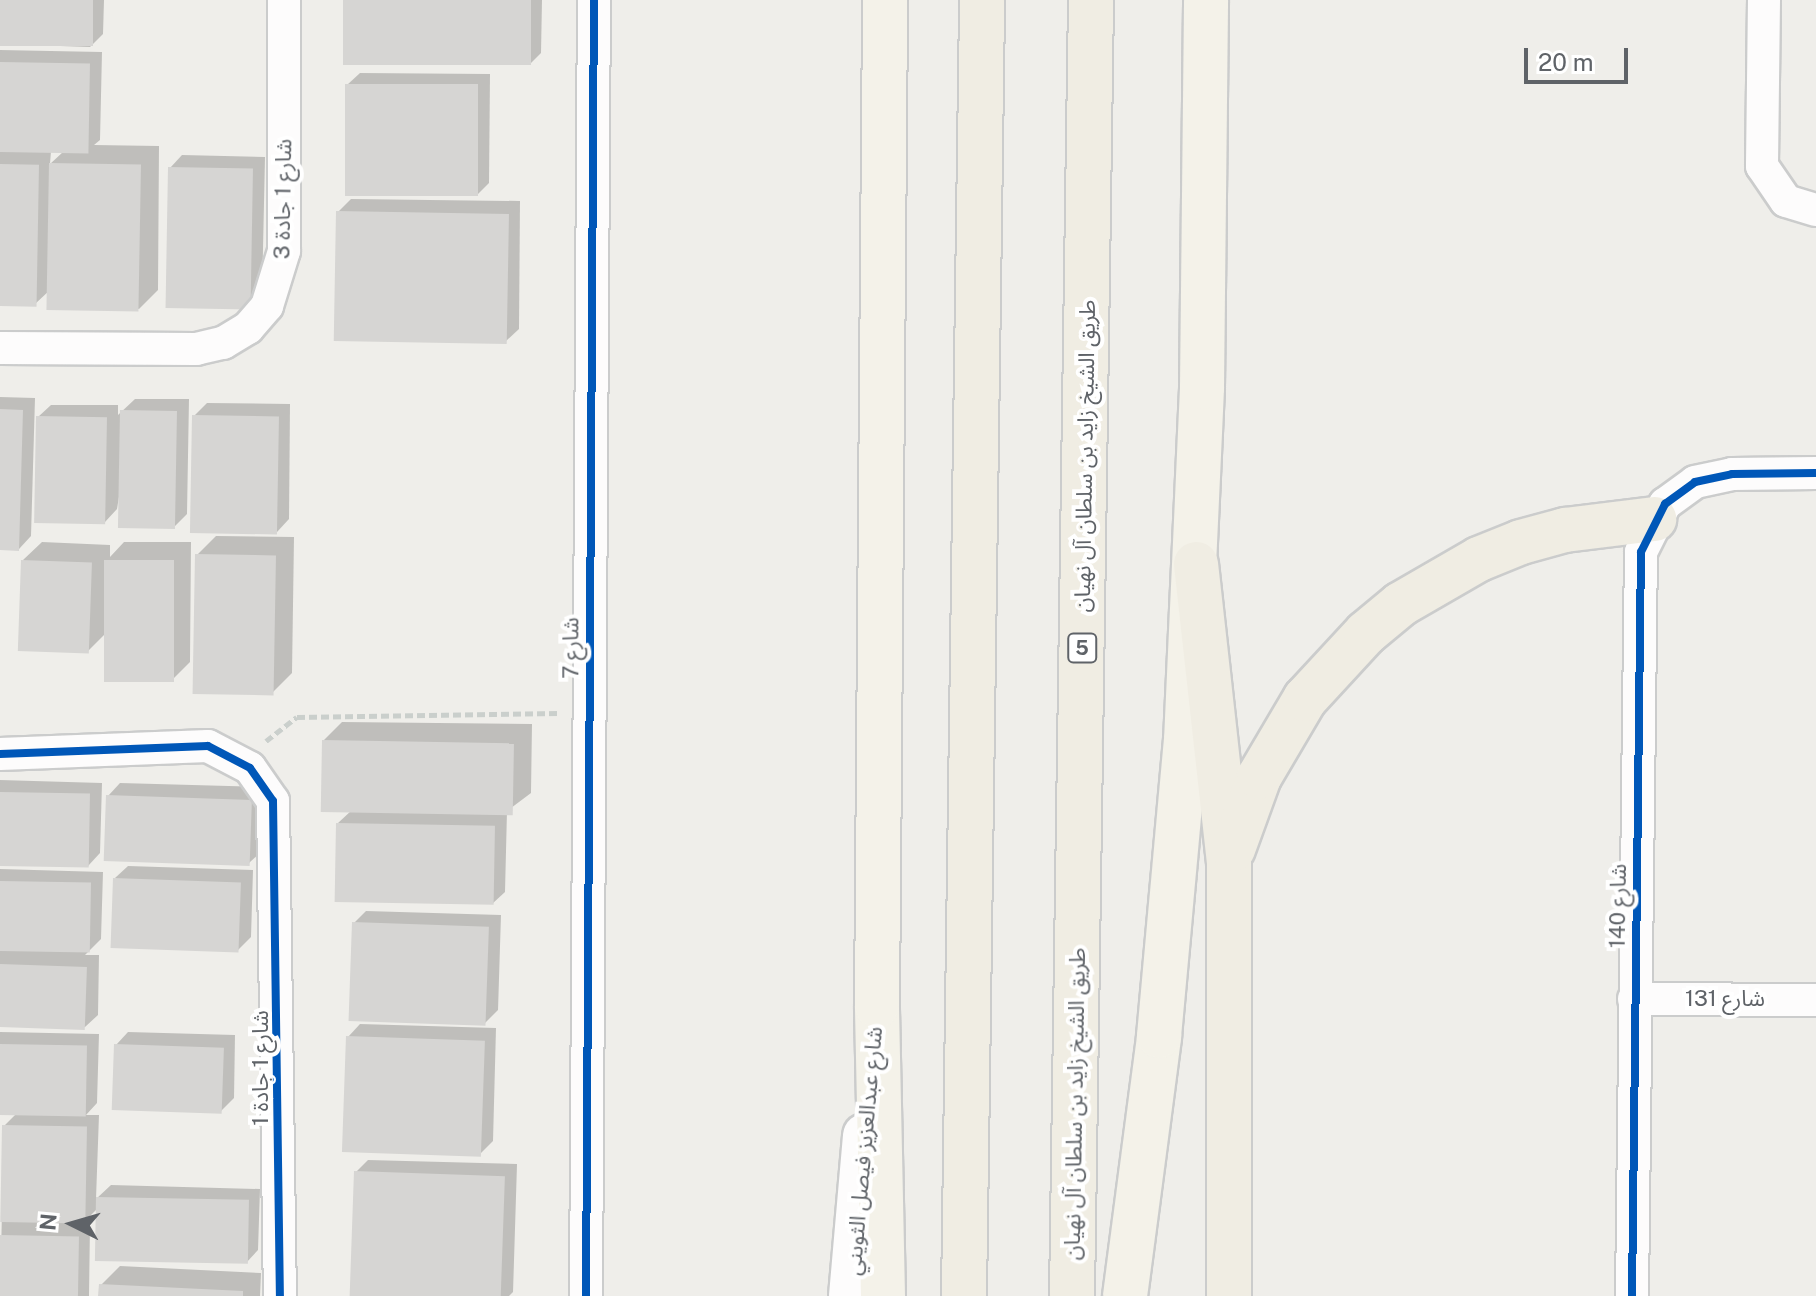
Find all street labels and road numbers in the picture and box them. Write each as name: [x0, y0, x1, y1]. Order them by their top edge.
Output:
street label: شارع 1 جادة 3: [269, 139, 297, 259]
street label: طريق الشيخ زايد بن سلطان آل نهيان: [1069, 299, 1101, 613]
street label: شارع 7: [558, 617, 584, 679]
road number: 5: [1066, 632, 1098, 664]
street label: شارع 140: [1604, 864, 1632, 948]
street label: طريق الشيخ زايد بن سلطان آل نهيان: [1059, 947, 1091, 1261]
street label: شارع 131: [1685, 986, 1765, 1012]
street label: شارع 1 جادة 1: [248, 1010, 274, 1126]
street label: شارع عبدالعزيز فيصل الثويني: [840, 1025, 888, 1277]

